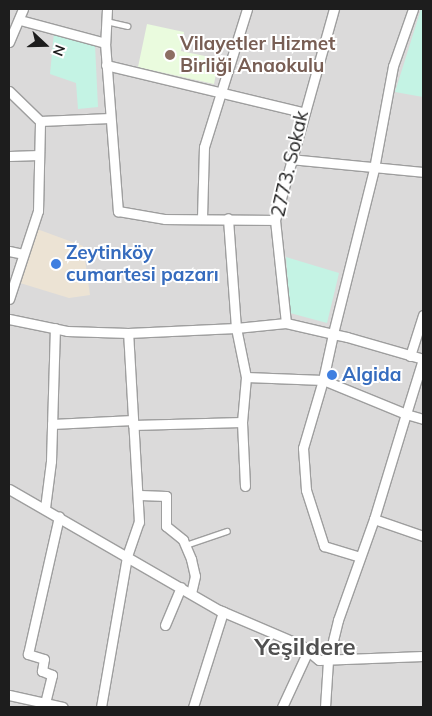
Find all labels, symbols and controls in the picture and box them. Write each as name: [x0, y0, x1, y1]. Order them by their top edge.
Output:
north arrow: [20, 20, 70, 70]
place label: Vilayetler Hizmet Birliği Anaokulu: [180, 33, 335, 77]
text: N: [49, 42, 69, 59]
marker: Vilayetler Hizmet Birliği Anaokulu: [164, 49, 176, 61]
street label: 2773. Sokak: [267, 109, 313, 219]
place label: Zeytinköy cumartesi pazarı: [66, 242, 219, 286]
marker: Zeytinköy cumartesi pazarı: [50, 258, 62, 270]
place label: Algida: [342, 364, 402, 386]
marker: Algida: [326, 369, 338, 381]
district label: Yeşildere: [254, 633, 356, 661]

